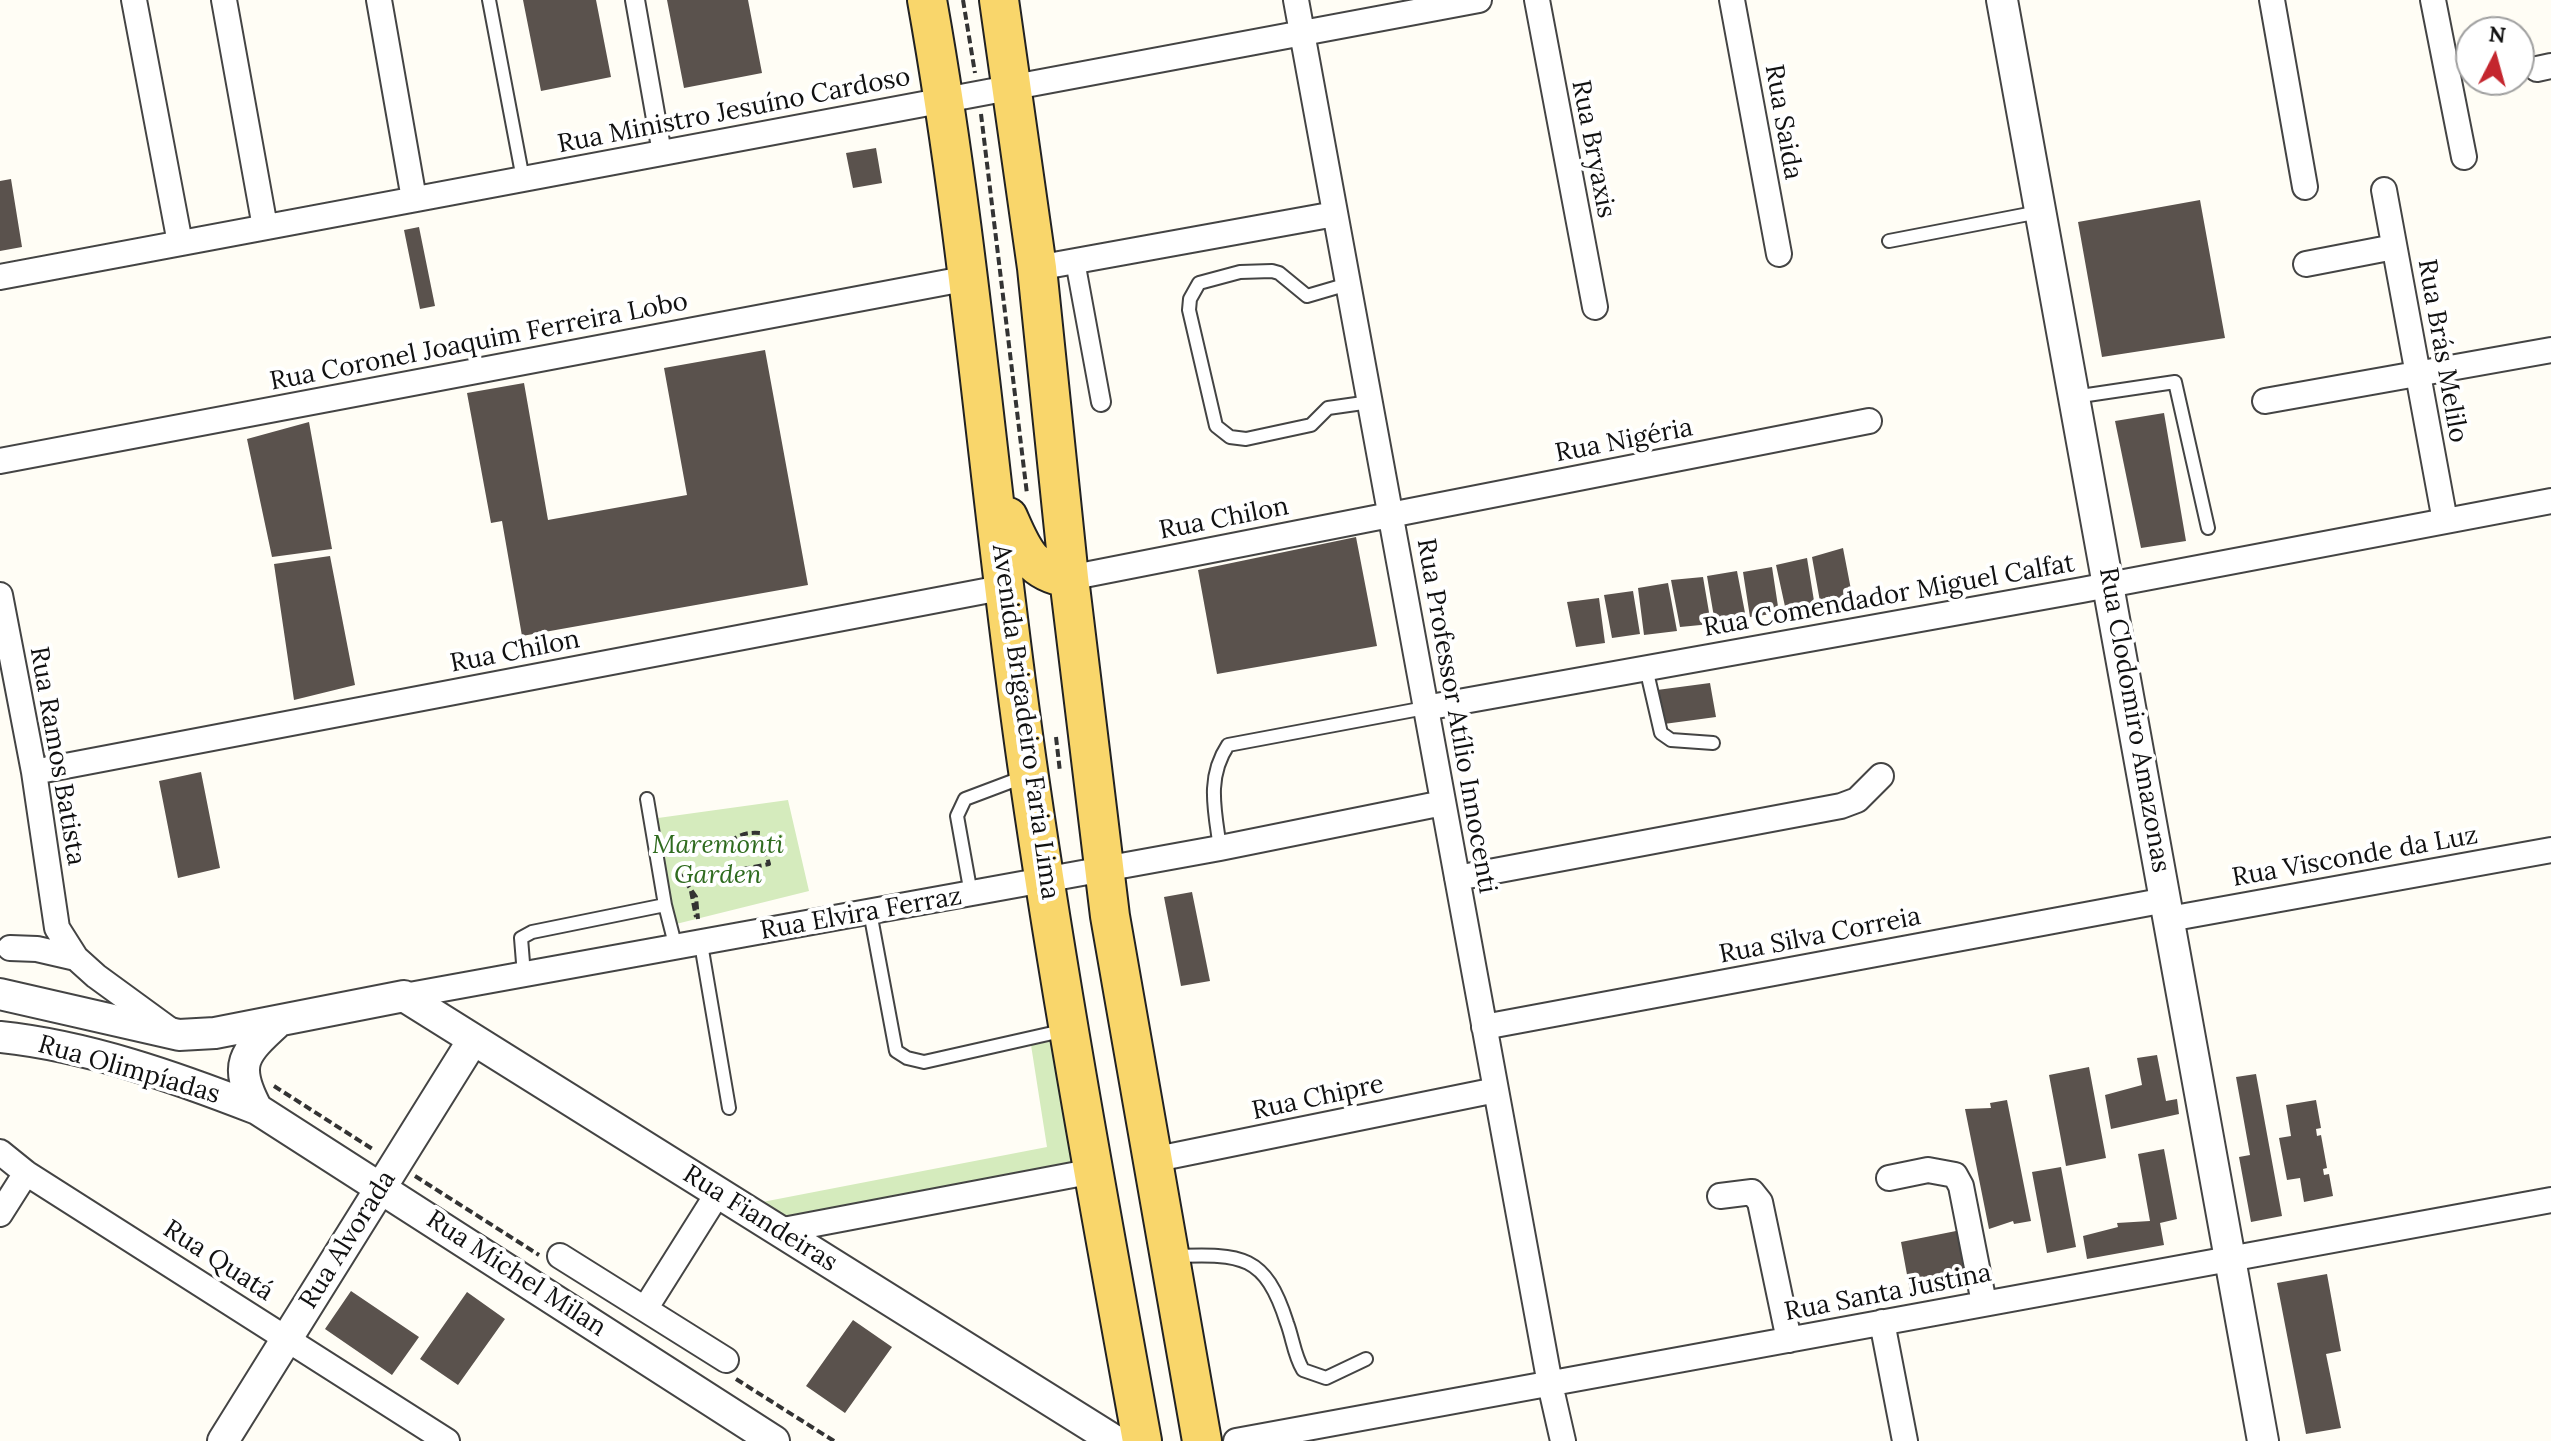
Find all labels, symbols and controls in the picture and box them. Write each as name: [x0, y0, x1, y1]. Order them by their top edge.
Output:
north arrow: [2455, 16, 2535, 96]
text: N: [2487, 19, 2507, 49]
street label: Rua Ministro Jesuíno Cardoso: [555, 61, 913, 161]
street label: Rua Saida: [1758, 62, 1808, 182]
street label: Rua Bryaxis: [1564, 77, 1622, 221]
street label: Rua Brás Melilo: [2410, 257, 2474, 445]
street label: Rua Coronel Joaquim Ferreira Lobo: [267, 286, 691, 398]
street label: Rua Nigéria: [1553, 412, 1695, 470]
street label: Rua Chilon: [1157, 491, 1291, 547]
street label: Rua Professor Atílio Innocenti: [1409, 536, 1503, 896]
street label: Avenida Brigadeiro Faria Lima: [985, 542, 1065, 902]
street label: Rua Comendador Miguel Calfat: [1701, 548, 2077, 644]
street label: Rua Clodomiro Amazonas: [2092, 565, 2176, 875]
street label: Rua Chilon: [448, 624, 582, 680]
street label: Rua Ramos Batista: [22, 644, 92, 868]
street label: Rua Visconde da Luz: [2230, 820, 2480, 894]
park label: Maremonti Garden: [652, 830, 784, 892]
street label: Rua Elvira Ferraz: [758, 881, 964, 947]
street label: Rua Silva Correia: [1717, 901, 1923, 971]
street label: Rua Olimpíadas: [35, 1029, 223, 1111]
street label: Rua Chipre: [1249, 1069, 1387, 1127]
street label: Rua Fiandeiras: [677, 1159, 843, 1279]
street label: Rua Alvorada: [293, 1165, 403, 1315]
street label: Rua Michel Milan: [420, 1204, 612, 1344]
street label: Rua Quatá: [157, 1214, 279, 1308]
street label: Rua Santa Justina: [1782, 1258, 1994, 1328]

